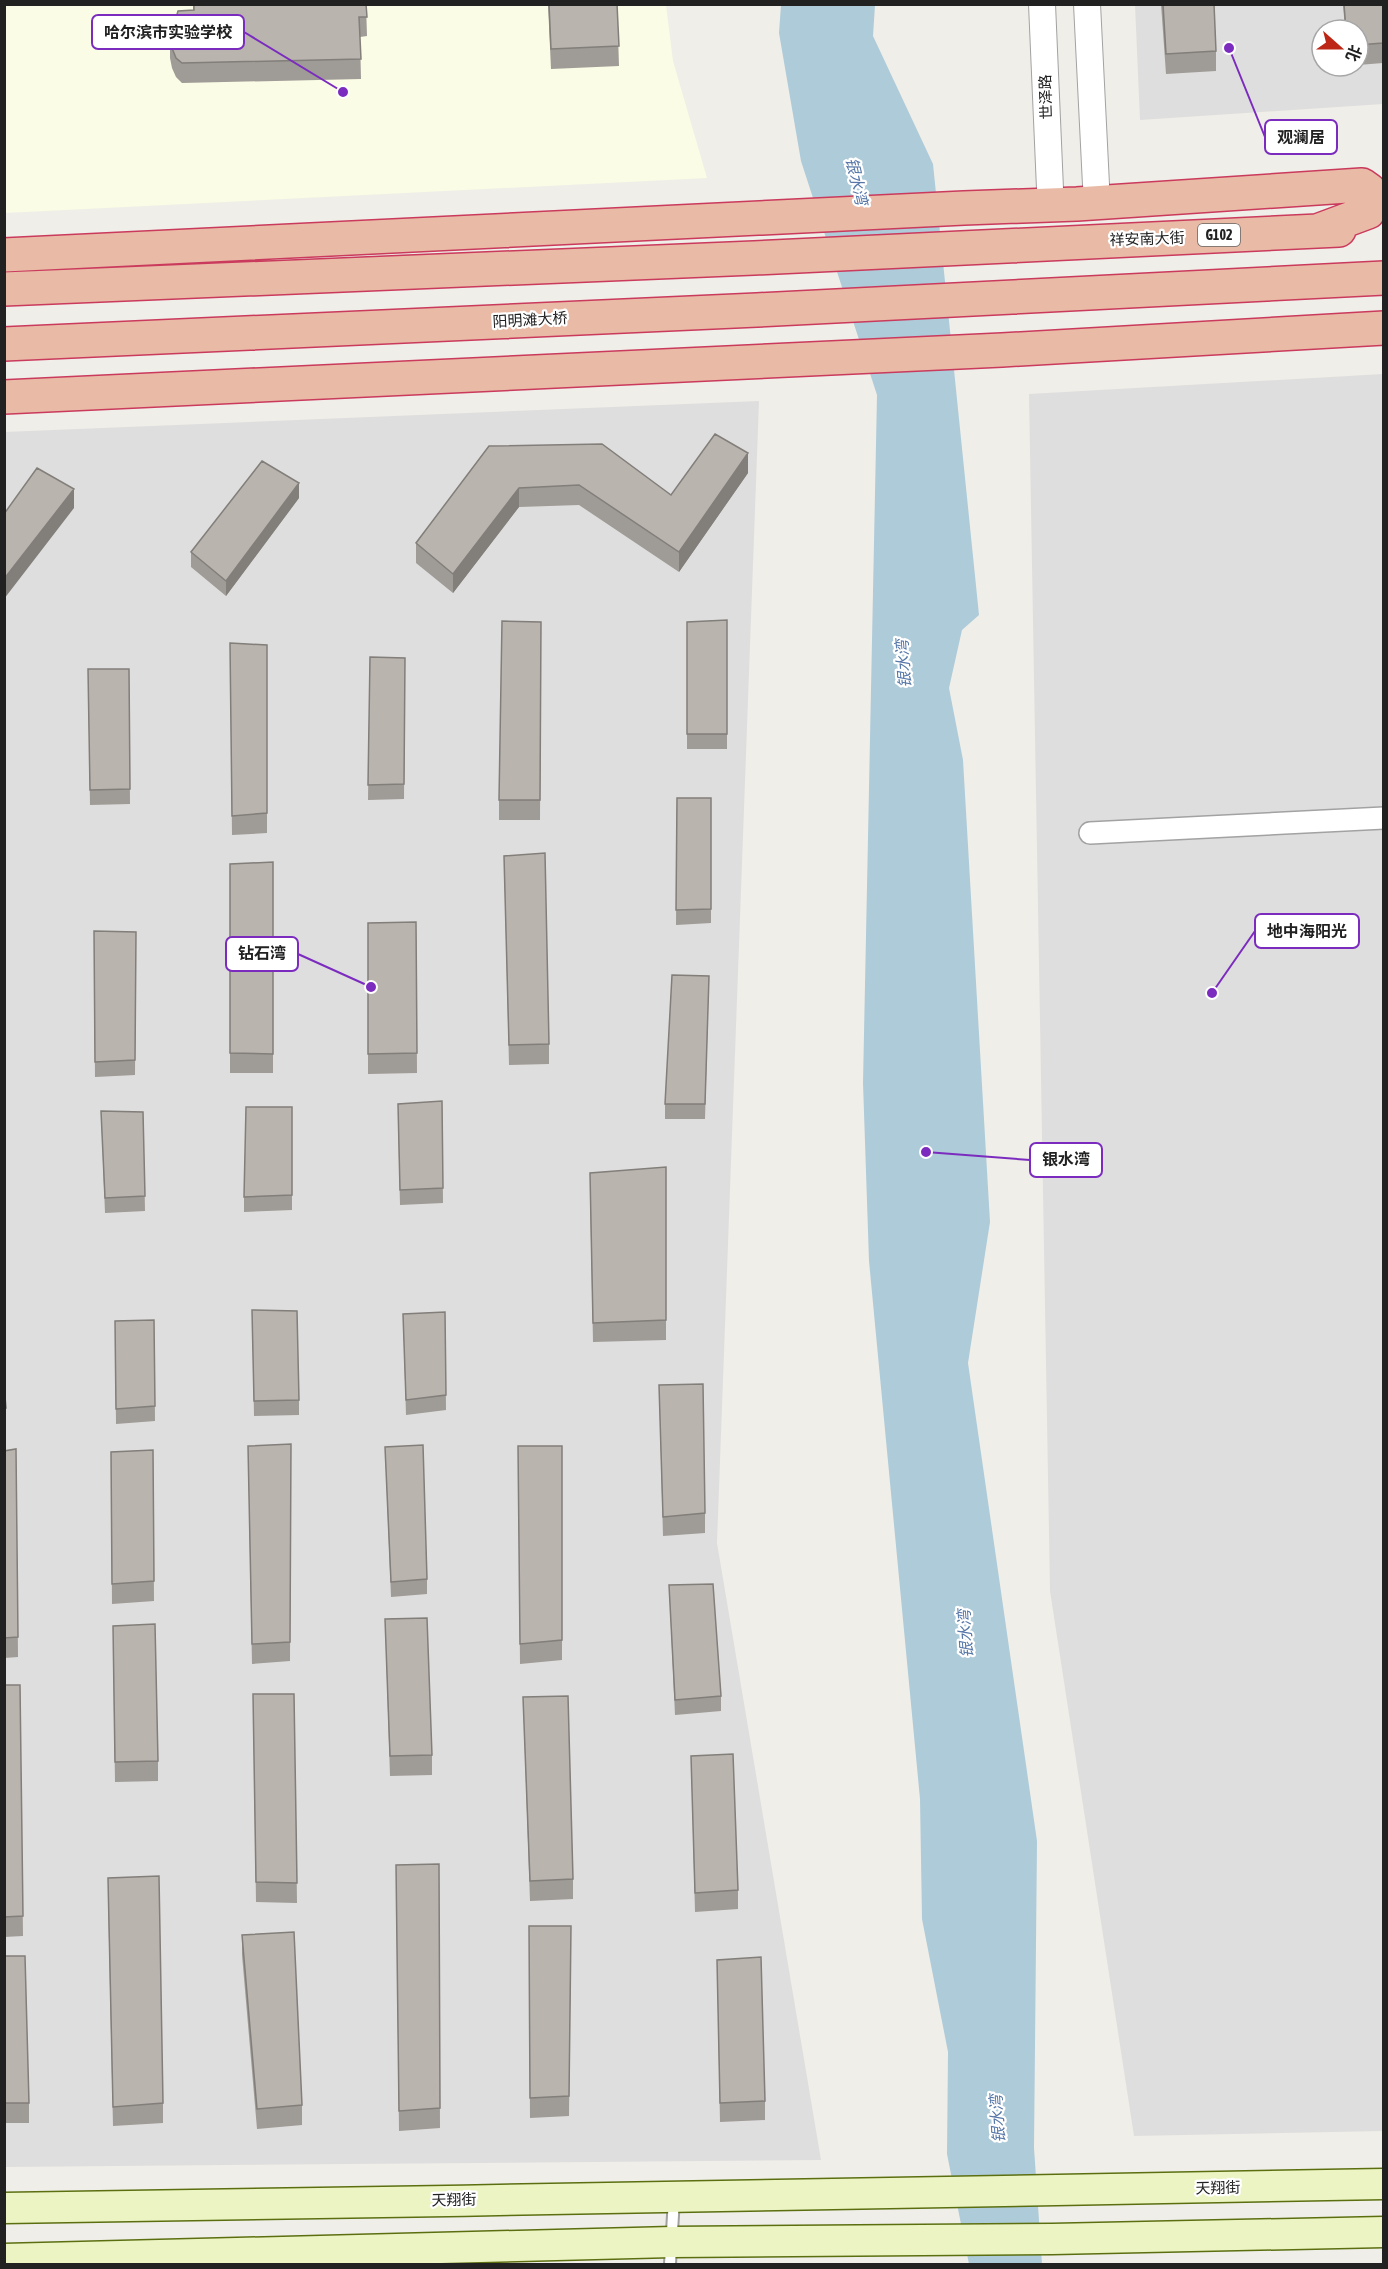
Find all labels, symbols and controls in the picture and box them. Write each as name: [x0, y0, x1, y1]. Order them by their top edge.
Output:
callout: 哈尔滨市实验学校: [92, 15, 244, 49]
north arrow: [1310, 18, 1370, 78]
text: 哈尔滨市实验学校: [104, 23, 233, 41]
text: 北: [1343, 43, 1365, 64]
street label: 世泽路: [1036, 74, 1055, 120]
callout: 观澜居: [1265, 120, 1337, 154]
text: 观澜居: [1277, 128, 1325, 146]
water label: 银水湾: [843, 156, 872, 209]
road number: G102: [1198, 224, 1240, 246]
street label: 祥安南大街: [1109, 229, 1185, 248]
street label: 阳明滩大桥: [492, 309, 568, 330]
water label: 银水湾: [892, 636, 914, 689]
callout: 地中海阳光: [1255, 914, 1359, 948]
text: 地中海阳光: [1267, 922, 1347, 940]
callout: 钻石湾: [226, 937, 298, 971]
text: 钻石湾: [238, 944, 286, 962]
callout: 银水湾: [1030, 1143, 1102, 1177]
text: 银水湾: [1042, 1150, 1090, 1168]
water label: 银水湾: [954, 1606, 976, 1659]
water label: 银水湾: [986, 2091, 1008, 2144]
street label: 天翔街: [1195, 2179, 1241, 2196]
street label: 天翔街: [431, 2191, 477, 2208]

